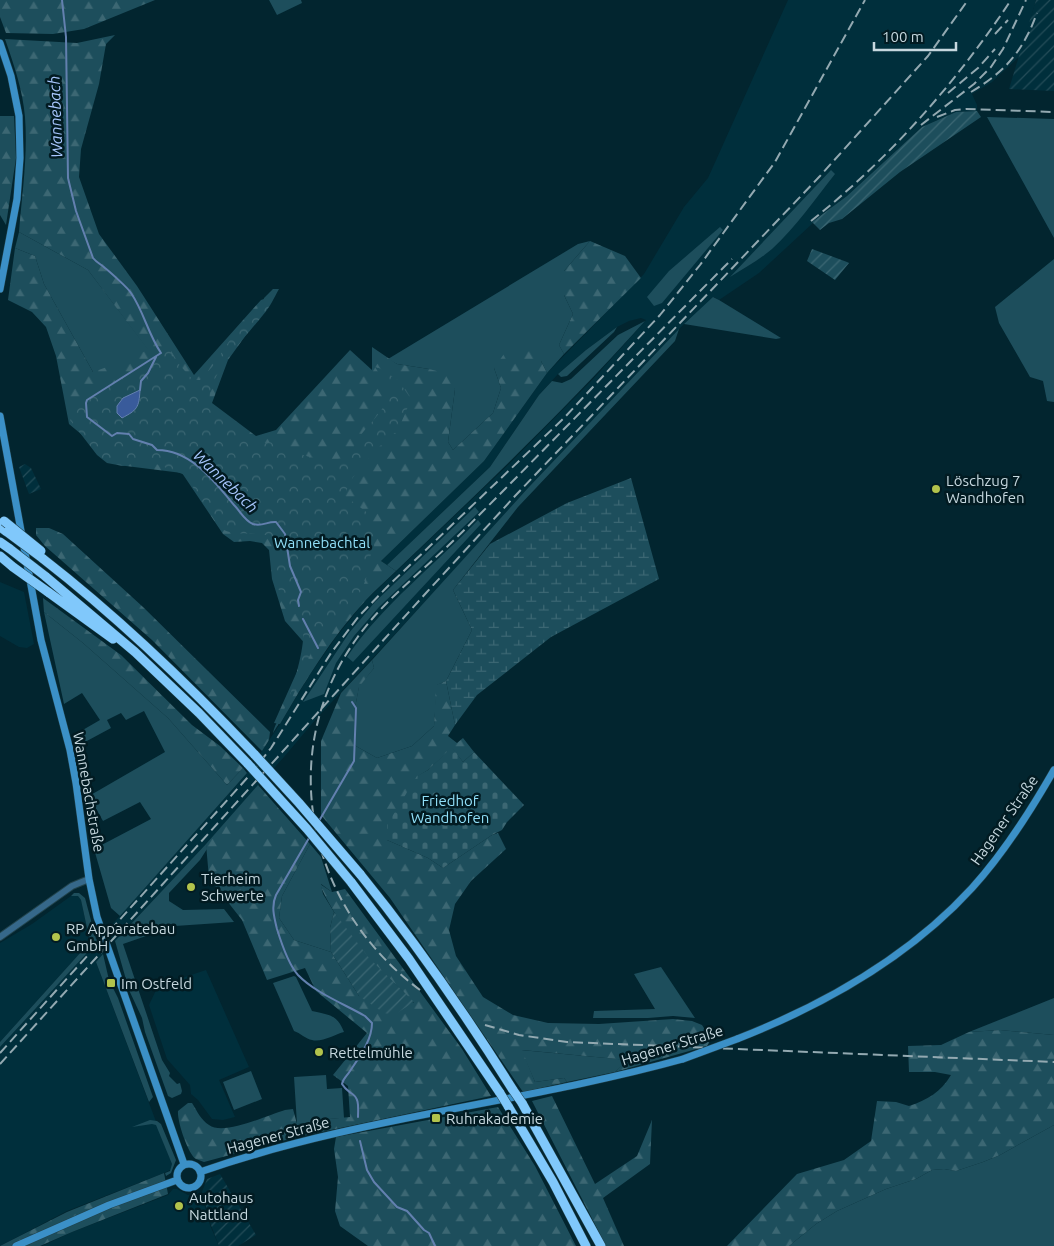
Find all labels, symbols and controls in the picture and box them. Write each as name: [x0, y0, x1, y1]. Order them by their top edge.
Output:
scale bar: [874, 20, 956, 52]
text: 100 m: [882, 28, 924, 45]
water label: Wannebach: [45, 76, 65, 158]
water label: Wannebach: [190, 446, 262, 516]
place label: Löschzug 7 Wandhofen: [946, 472, 1025, 506]
marker: Löschzug 7 Wandhofen: [930, 483, 942, 495]
park label: Wannebachtal: [274, 534, 370, 551]
street label: Wannebachstraße: [70, 731, 108, 853]
street label: Hagener Straße: [967, 772, 1041, 868]
park label: Friedhof Wandhofen: [411, 792, 489, 826]
place label: Tierheim Schwerte: [201, 870, 264, 904]
marker: Tierheim Schwerte: [185, 881, 197, 893]
place label: RP Apparatebau GmbH: [66, 920, 175, 954]
marker: RP Apparatebau GmbH: [50, 931, 62, 943]
place label: Im Ostfeld: [121, 975, 192, 992]
marker: Im Ostfeld: [105, 977, 117, 989]
street label: Hagener Straße: [619, 1021, 725, 1069]
place label: Rettelmühle: [329, 1044, 413, 1061]
marker: Rettelmühle: [313, 1046, 325, 1058]
place label: Ruhrakademie: [446, 1110, 543, 1127]
marker: Ruhrakademie: [430, 1112, 442, 1124]
street label: Hagener Straße: [225, 1113, 331, 1157]
place label: Autohaus Nattland: [189, 1189, 253, 1223]
marker: Autohaus Nattland: [173, 1200, 185, 1212]

